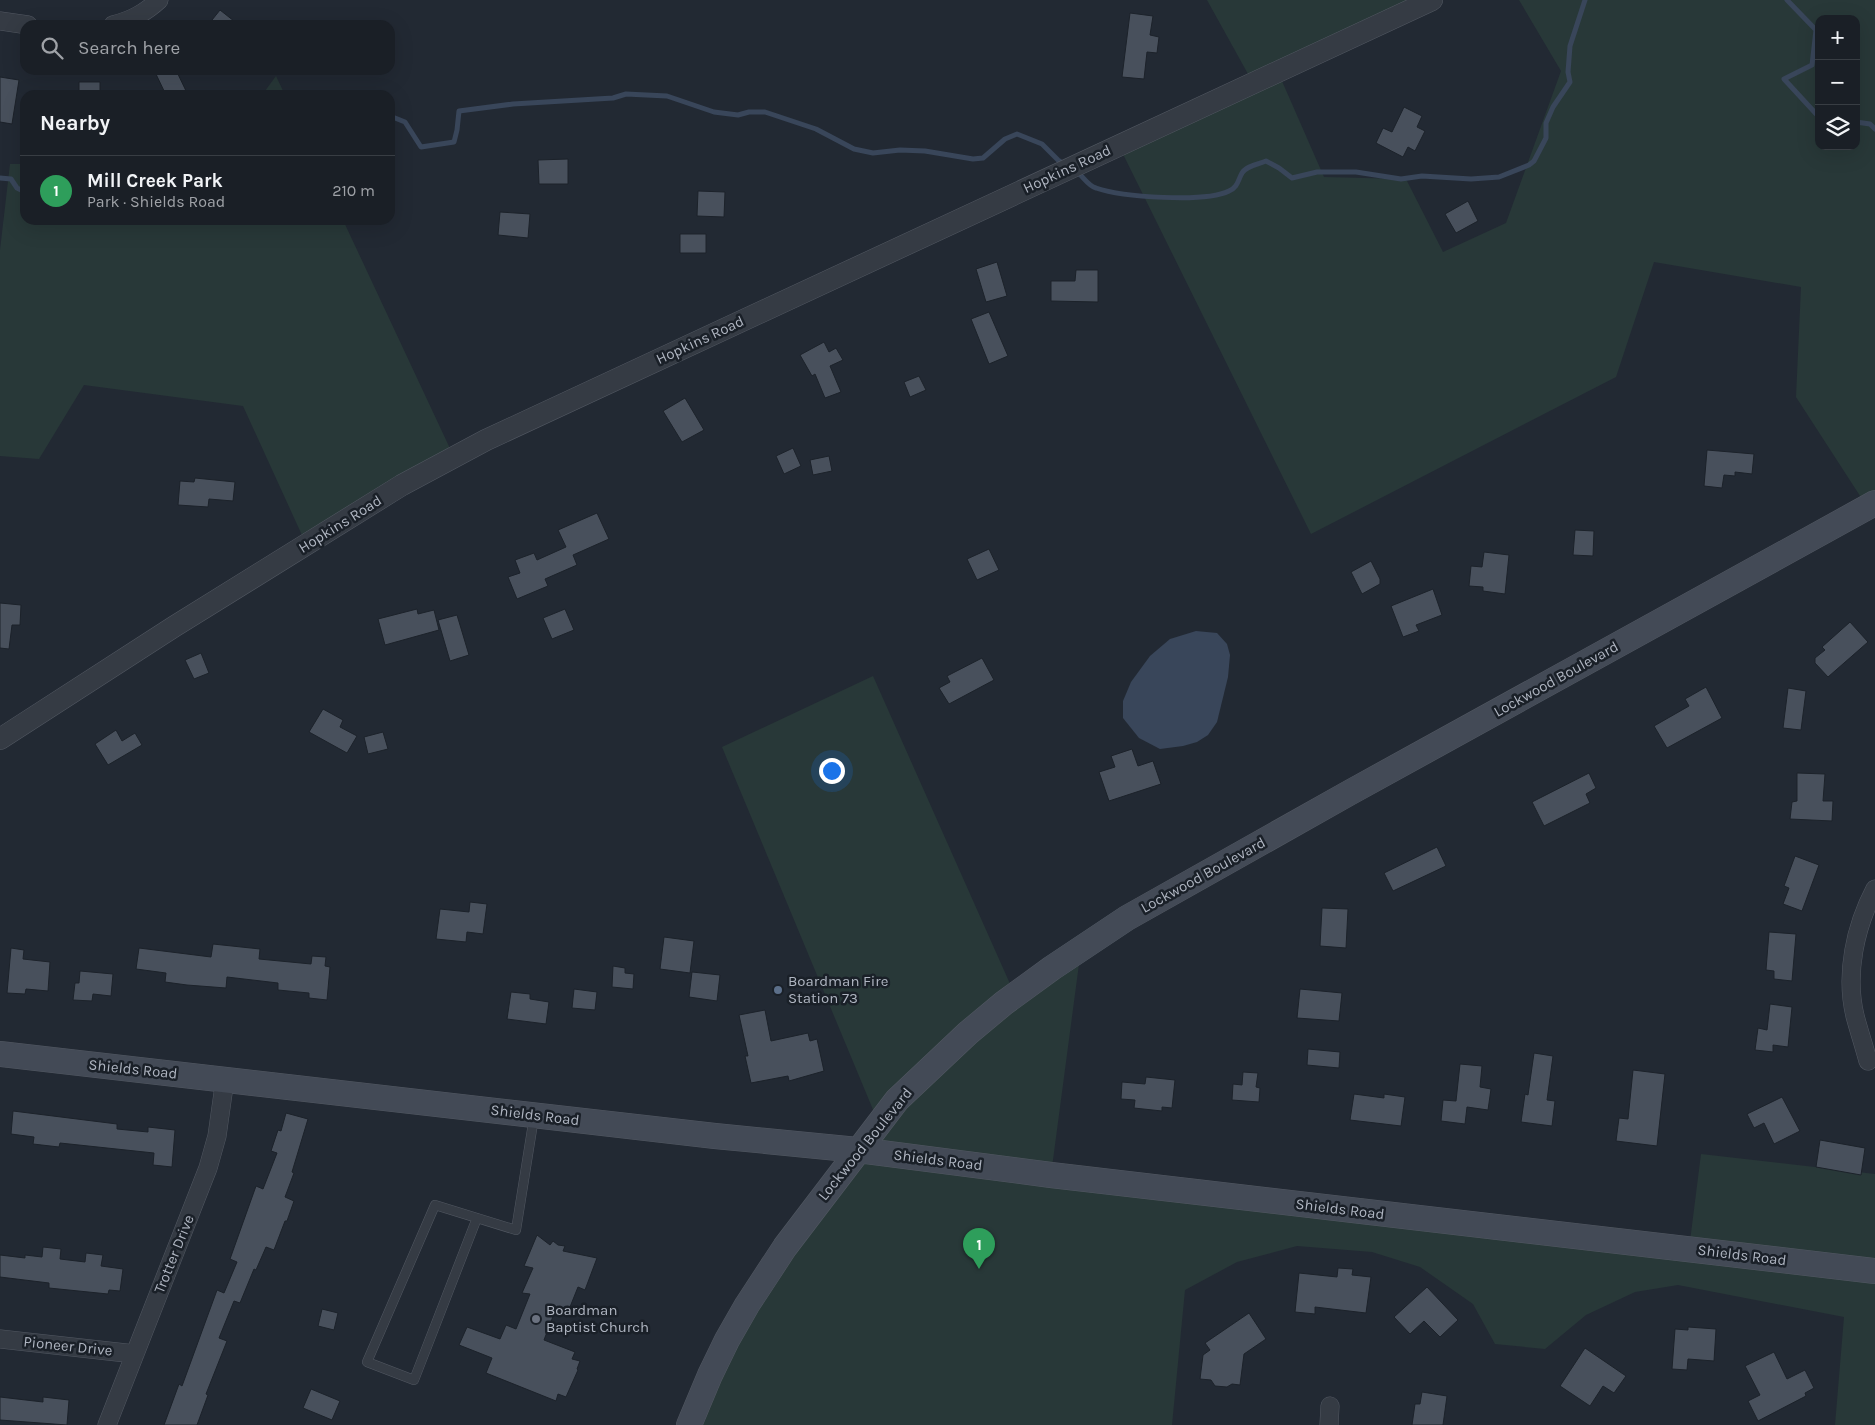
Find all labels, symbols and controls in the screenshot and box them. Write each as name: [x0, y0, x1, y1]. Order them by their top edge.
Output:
map controls: [1815, 15, 1860, 150]
button: +: [1815, 15, 1860, 60]
search box: [20, 20, 395, 75]
icon: search: [38, 34, 66, 62]
text: Search here: [78, 37, 180, 59]
button: −: [1815, 60, 1860, 105]
button: layers: [1815, 105, 1860, 150]
text: Nearby: [40, 111, 110, 135]
street label: Hopkins Road: [1020, 141, 1114, 197]
text: Mill Creek Park: [87, 170, 223, 192]
text: 1: [53, 181, 59, 200]
text: 210 m: [332, 181, 375, 200]
text: Park · Shields Road: [87, 192, 225, 211]
street label: Hopkins Road: [653, 312, 747, 368]
street label: Hopkins Road: [295, 491, 385, 557]
street label: Lockwood Boulevard: [1491, 637, 1621, 721]
your location: [819, 758, 845, 784]
street label: Lockwood Boulevard: [1138, 833, 1268, 917]
place label: Boardman Fire Station 73: [788, 972, 888, 1007]
marker: Boardman Fire Station 73: [772, 984, 784, 996]
street label: Shields Road: [88, 1055, 178, 1083]
street label: Lockwood Boulevard: [814, 1084, 916, 1204]
street label: Shields Road: [490, 1101, 580, 1129]
street label: Shields Road: [893, 1146, 983, 1174]
street label: Shields Road: [1295, 1195, 1385, 1223]
street label: Trotter Drive: [150, 1212, 198, 1296]
pin: 1: [963, 1228, 995, 1269]
street label: Shields Road: [1697, 1241, 1787, 1269]
place label: Boardman Baptist Church: [546, 1301, 649, 1336]
marker: Boardman Baptist Church: [530, 1313, 542, 1325]
street label: Pioneer Drive: [23, 1332, 113, 1360]

